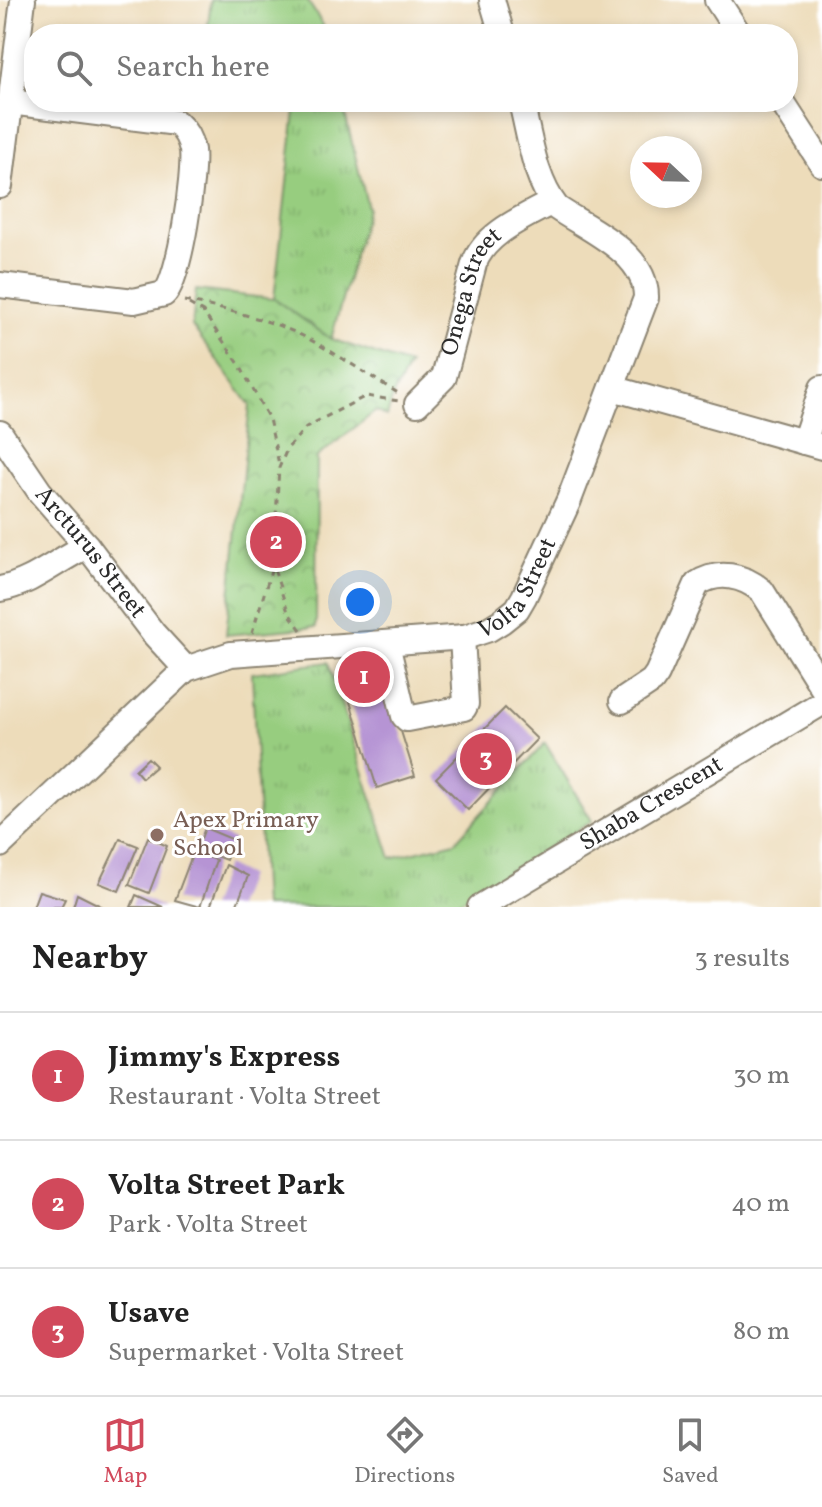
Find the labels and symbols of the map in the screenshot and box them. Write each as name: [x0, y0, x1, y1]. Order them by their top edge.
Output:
north arrow: [630, 136, 702, 208]
street label: Onega Street: [433, 220, 510, 360]
street label: Arcturus Street: [26, 479, 154, 626]
pin: 2: [250, 512, 302, 572]
street label: Volta Street: [474, 532, 566, 648]
your location: [340, 582, 380, 622]
pin: 1: [338, 647, 390, 707]
pin: 3: [460, 729, 512, 789]
street label: Shaba Crescent: [574, 749, 730, 861]
place label: Apex Primary School: [173, 804, 319, 866]
marker: Apex Primary School: [148, 826, 166, 844]

